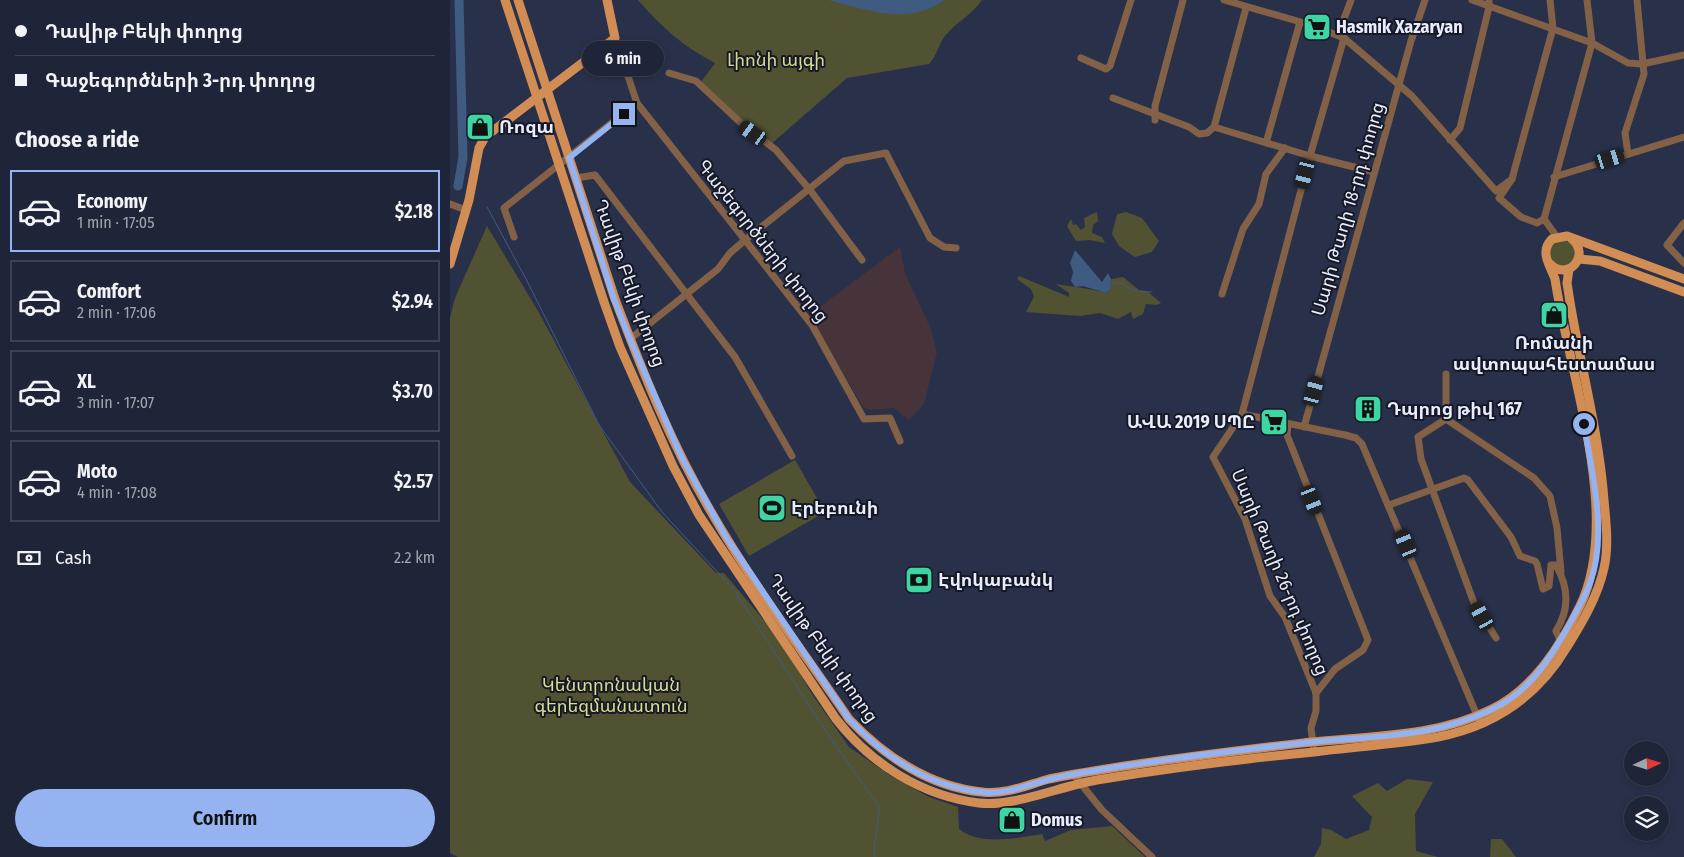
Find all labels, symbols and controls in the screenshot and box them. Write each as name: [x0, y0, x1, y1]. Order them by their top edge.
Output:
supermarket icon: Hasmik Xazaryan: [1302, 12, 1332, 42]
place label: Hasmik Xazaryan: [1336, 16, 1463, 38]
text: Դավիթ Բեկի փողոց: [45, 20, 243, 43]
callout: 6 min: [583, 42, 665, 76]
text: 6 min: [605, 49, 641, 68]
park label: Լիոնի այգի: [727, 49, 825, 71]
text: Գաջեգործների 3-րդ փողոց: [45, 69, 316, 92]
street label: Սարի Թաղի 18-րդ փողոց: [1307, 100, 1389, 318]
route end: [613, 103, 635, 125]
shop icon: Ռոզա: [465, 112, 495, 142]
place label: Ռոզա: [499, 116, 554, 138]
car: [736, 118, 769, 148]
text: Choose a ride: [15, 126, 139, 153]
car: [1593, 147, 1626, 171]
street label: Գաջեգործների փողոց: [693, 155, 833, 327]
car: [1294, 158, 1315, 190]
icon: car: [17, 189, 62, 234]
text: Economy: [77, 190, 147, 213]
street label: Դավիթ Բեկի փողոց: [589, 196, 671, 370]
text: $2.18: [395, 200, 433, 223]
text: 1 min · 17:05: [77, 213, 154, 232]
icon: car: [17, 279, 62, 324]
text: Comfort: [77, 280, 141, 303]
text: $2.94: [392, 290, 433, 313]
shop icon: Ռոմանի ավտոպահեստամաս: [1539, 300, 1569, 330]
text: 2 min · 17:06: [77, 303, 156, 322]
place label: Ռոմանի ավտոպահեստամաս: [1453, 332, 1655, 375]
icon: car: [17, 369, 62, 414]
text: XL: [77, 370, 96, 393]
car: [1302, 375, 1325, 407]
text: $3.70: [392, 380, 433, 403]
text: 3 min · 17:07: [77, 393, 154, 412]
building icon: Դպրոց թիվ 167: [1353, 394, 1383, 424]
place label: Դպրոց թիվ 167: [1387, 398, 1522, 420]
supermarket icon: ԱՎԱ 2019 ՍՊԸ: [1259, 407, 1289, 437]
place label: ԱՎԱ 2019 ՍՊԸ: [1127, 411, 1255, 433]
route start: [1573, 413, 1595, 435]
icon: car: [17, 459, 62, 504]
text: Moto: [77, 460, 117, 483]
street label: Սարի Թաղի 26-րդ փողոց: [1226, 465, 1334, 679]
text: $2.57: [394, 470, 433, 493]
text: 4 min · 17:08: [77, 483, 157, 502]
car: [1299, 483, 1324, 517]
sports icon: Էրեբունի: [757, 493, 787, 523]
place label: Էրեբունի: [791, 497, 878, 519]
car: [1393, 527, 1418, 561]
icon: cash: [15, 544, 43, 572]
text: Cash: [55, 546, 92, 569]
text: 2.2 km: [394, 548, 435, 567]
bank icon: Էվոկաբանկ: [904, 565, 934, 595]
street label: Դավիթ Բեկի փողոց: [763, 569, 883, 727]
place label: Էվոկաբանկ: [938, 569, 1053, 591]
car: [1468, 599, 1495, 633]
park label: Կենտրոնական գերեզմանատուն: [534, 674, 688, 717]
north arrow: [1624, 741, 1669, 786]
map controls: [1624, 741, 1669, 841]
button: Confirm: [15, 789, 435, 847]
button: layers: [1624, 796, 1669, 841]
shop icon: Domus: [997, 805, 1027, 835]
place label: Domus: [1031, 809, 1082, 831]

